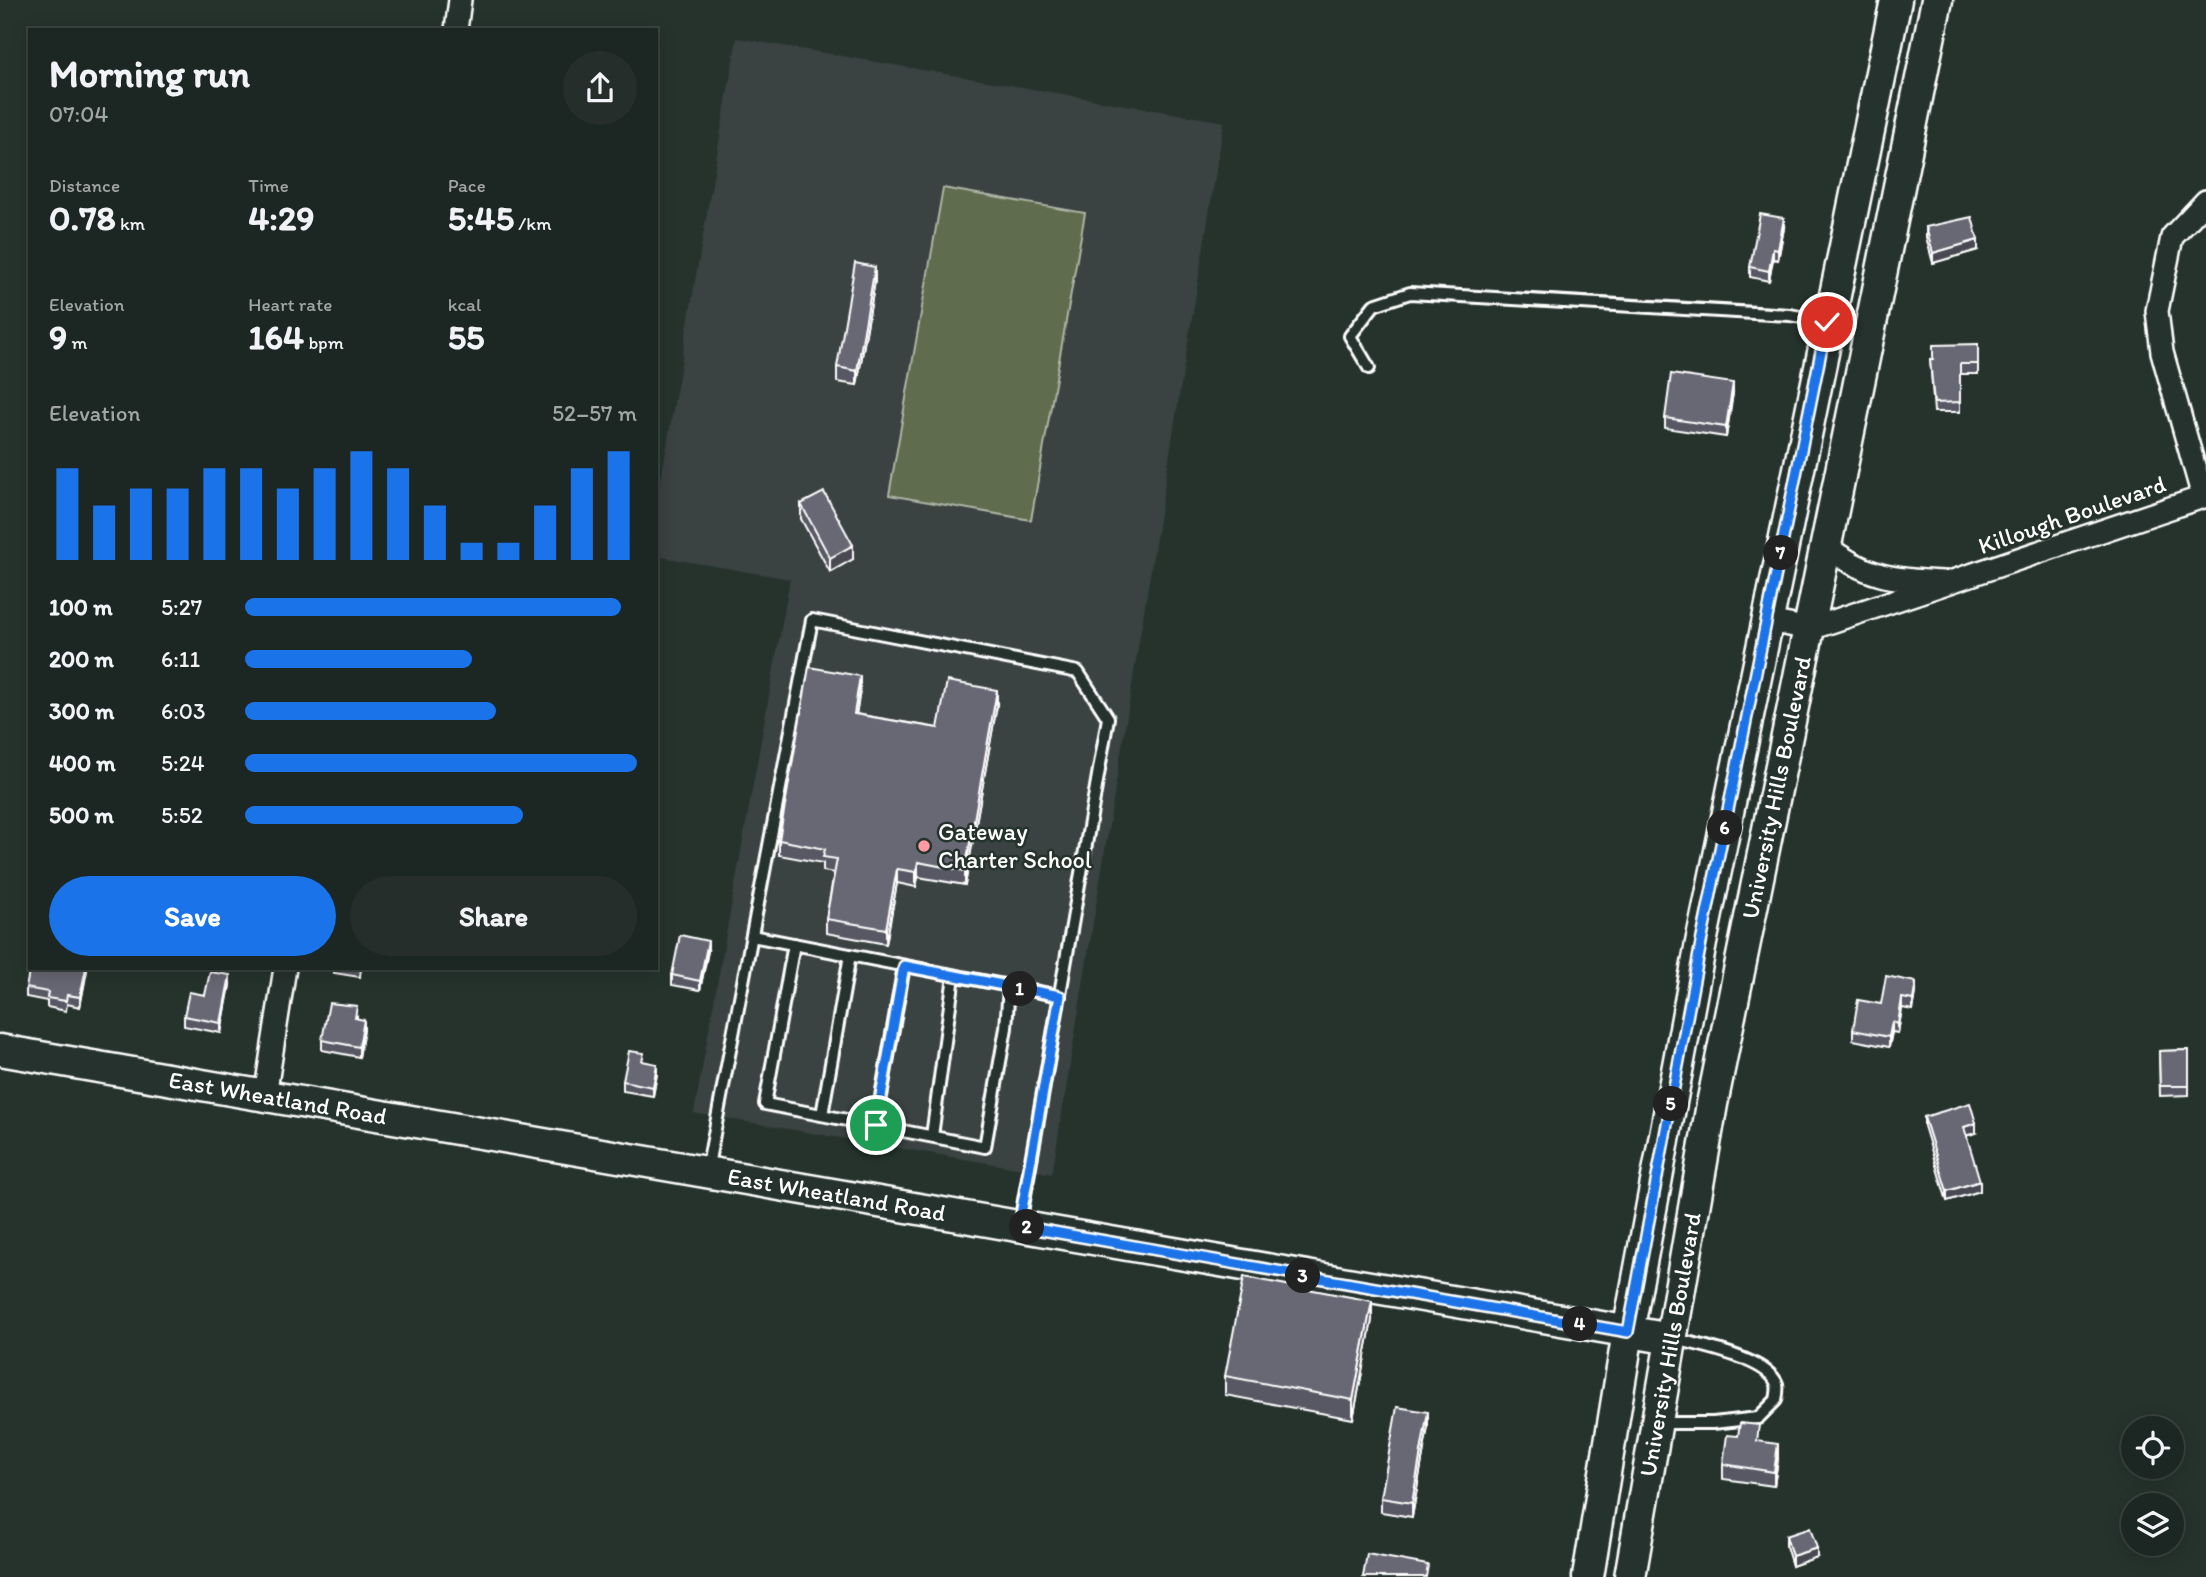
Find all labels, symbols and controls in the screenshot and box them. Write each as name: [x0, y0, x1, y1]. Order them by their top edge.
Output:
text: Morning run: [49, 51, 250, 97]
button: share: [563, 51, 637, 125]
text: 07:04: [49, 100, 108, 128]
text: Distance: [49, 174, 120, 197]
text: Time: [248, 174, 289, 197]
text: Pace: [448, 174, 486, 197]
text: 0.78: [49, 197, 116, 239]
text: 4:29: [248, 197, 315, 239]
text: 5:45: [448, 197, 514, 239]
text: km: [116, 212, 145, 235]
text: /km: [514, 212, 551, 235]
pin: [1797, 292, 1857, 352]
text: Elevation: [49, 293, 125, 316]
text: Heart rate: [248, 293, 332, 316]
text: kcal: [448, 293, 481, 316]
icon: check: [1808, 303, 1846, 341]
text: 9: [49, 316, 67, 358]
text: 164: [248, 316, 304, 358]
text: 55: [448, 316, 484, 358]
text: m: [67, 331, 88, 354]
text: bpm: [304, 331, 344, 354]
text: Elevation: [49, 399, 140, 427]
text: 52–57 m: [552, 399, 637, 427]
street label: Killough Boulevard: [1974, 469, 2170, 560]
pin: 7: [1764, 536, 1798, 570]
text: 7: [1776, 541, 1785, 564]
text: 100 m: [49, 593, 113, 621]
text: 5:27: [161, 593, 202, 621]
text: 200 m: [49, 645, 114, 673]
text: 6:11: [161, 645, 200, 673]
street label: University Hills Boulevard: [1735, 653, 1817, 921]
text: 300 m: [49, 697, 114, 725]
text: 6:03: [161, 697, 206, 725]
text: 400 m: [49, 749, 116, 777]
text: 5:24: [161, 749, 205, 777]
text: 500 m: [49, 801, 114, 829]
text: 5:52: [161, 801, 203, 829]
pin: 6: [1708, 810, 1742, 846]
text: 6: [1719, 816, 1730, 839]
place label: Gateway Charter School: [938, 817, 1092, 874]
marker: Gateway Charter School: [916, 838, 932, 854]
button: Save: [49, 876, 336, 956]
button: Share: [350, 876, 637, 956]
pin: 1: [1002, 972, 1038, 1006]
text: 1: [1015, 977, 1024, 1000]
street label: East Wheatland Road: [167, 1064, 389, 1131]
pin: 5: [1654, 1086, 1688, 1122]
text: 5: [1666, 1092, 1675, 1115]
pin: [846, 1095, 906, 1155]
icon: arrive: [857, 1106, 895, 1144]
street label: East Wheatland Road: [725, 1161, 948, 1227]
pin: 2: [1010, 1210, 1044, 1244]
street label: University Hills Boulevard: [1633, 1210, 1707, 1479]
text: 2: [1022, 1215, 1032, 1238]
pin: 3: [1286, 1258, 1320, 1294]
text: 3: [1297, 1264, 1308, 1287]
pin: 4: [1562, 1306, 1598, 1342]
text: 4: [1574, 1312, 1585, 1335]
map controls: [2121, 1416, 2184, 1556]
button: locate: [2121, 1416, 2184, 1479]
button: layers: [2121, 1493, 2184, 1556]

